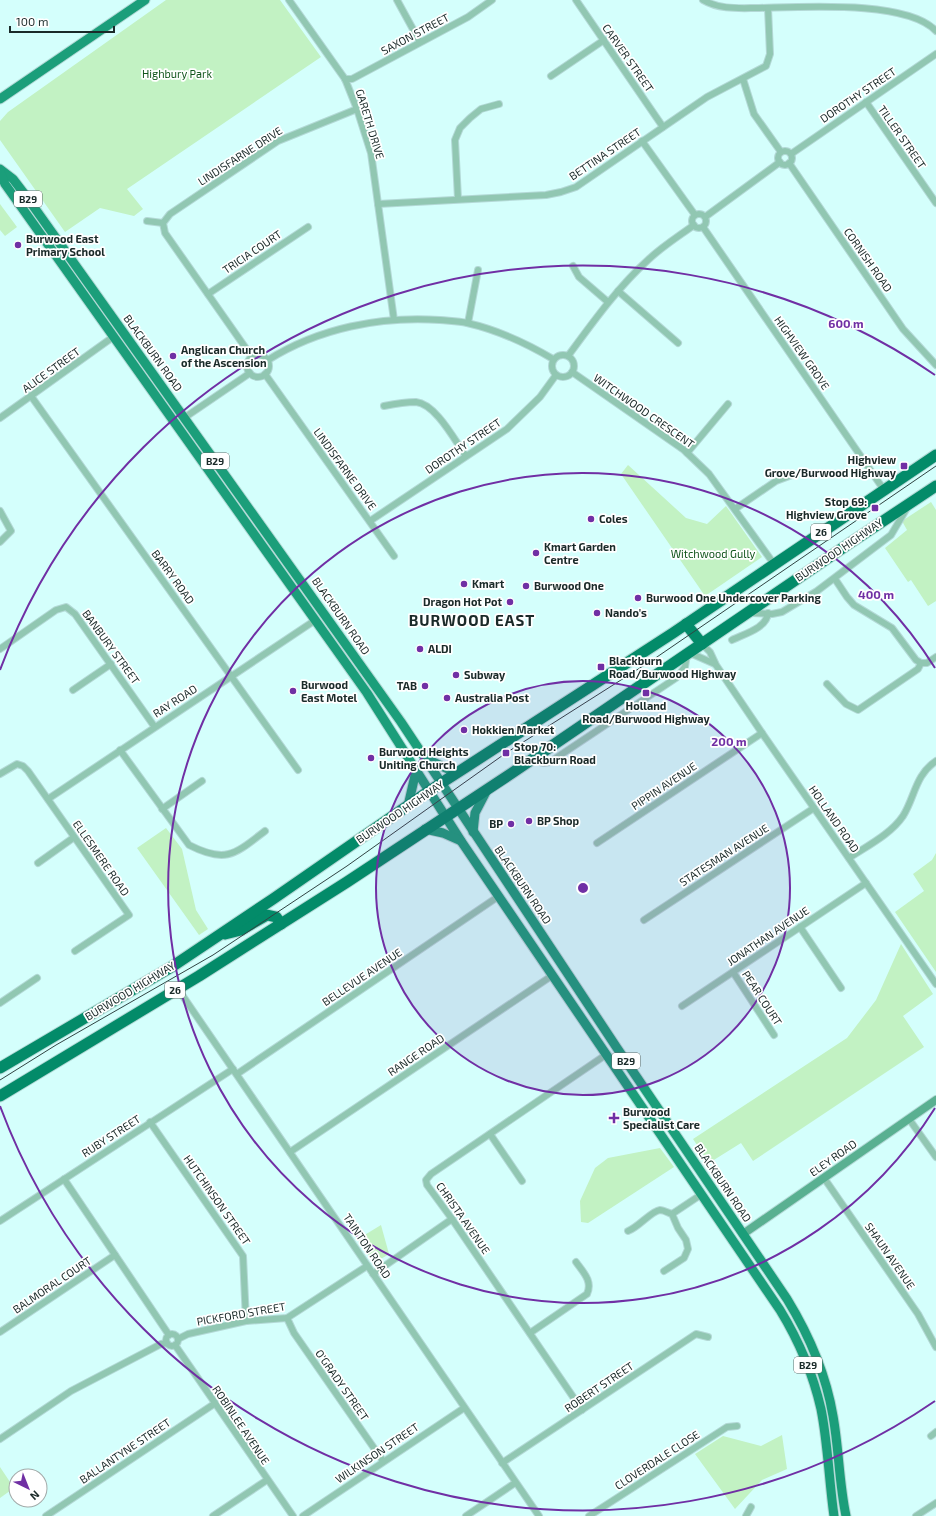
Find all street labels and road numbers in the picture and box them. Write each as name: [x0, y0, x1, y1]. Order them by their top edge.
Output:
street label: SAXON STREET: [379, 10, 452, 57]
street label: CARVER STREET: [600, 21, 657, 95]
street label: DOROTHY STREET: [817, 64, 899, 125]
street label: GARETH DRIVE: [354, 87, 387, 161]
street label: TILLER STREET: [876, 103, 929, 171]
street label: LINDISFARNE DRIVE: [195, 123, 284, 188]
street label: BETTINA STREET: [566, 125, 643, 182]
road number: B29: [14, 191, 42, 207]
street label: CORNISH ROAD: [842, 225, 895, 294]
street label: TRICIA COURT: [220, 227, 284, 276]
street label: BLACKBURN ROAD: [121, 312, 186, 394]
street label: HIGHVIEW GROVE: [772, 313, 833, 392]
street label: ALICE STREET: [19, 344, 83, 395]
street label: WITCHWOOD CRESCENT: [591, 371, 698, 451]
street label: DOROTHY STREET: [422, 415, 504, 476]
street label: LINDISFARNE DRIVE: [311, 425, 379, 512]
road number: B29: [201, 453, 229, 469]
street label: BURWOOD HIGHWAY: [792, 515, 886, 584]
road number: 26: [811, 524, 831, 540]
street label: BARRY ROAD: [149, 547, 197, 606]
street label: BLACKBURN ROAD: [310, 575, 373, 657]
street label: BANBURY STREET: [80, 607, 143, 687]
street label: RAY ROAD: [150, 682, 199, 720]
street label: PIPPIN AVENUE: [629, 759, 699, 812]
street label: BURWOOD HIGHWAY: [353, 777, 447, 846]
street label: HOLLAND ROAD: [807, 783, 862, 855]
street label: ELLESMERE ROAD: [70, 817, 132, 898]
street label: STATESMAN AVENUE: [677, 821, 771, 888]
street label: BLACKBURN ROAD: [492, 843, 554, 926]
street label: JONATHAN AVENUE: [724, 903, 811, 968]
street label: BELLEVUE AVENUE: [319, 945, 404, 1008]
street label: BURWOOD HIGHWAY: [82, 958, 178, 1023]
street label: PEAR COURT: [740, 968, 785, 1028]
road number: 26: [165, 982, 185, 998]
street label: RANGE ROAD: [385, 1031, 446, 1078]
road number: B29: [612, 1053, 640, 1069]
street label: RUBY STREET: [79, 1111, 143, 1159]
street label: ELEY ROAD: [807, 1137, 859, 1179]
street label: BLACKBURN ROAD: [692, 1141, 754, 1224]
street label: HUTCHINSON STREET: [181, 1152, 254, 1248]
street label: CHRISTA AVENUE: [434, 1179, 493, 1256]
street label: TAINTON ROAD: [341, 1211, 394, 1281]
street label: SHAUN AVENUE: [863, 1220, 918, 1291]
street label: BALMORAL COURT: [10, 1253, 94, 1316]
street label: PICKFORD STREET: [195, 1299, 287, 1328]
street label: O'GRADY STREET: [313, 1347, 372, 1423]
road number: B29: [794, 1357, 822, 1373]
street label: ROBERT STREET: [562, 1358, 636, 1414]
street label: ROBINLEE AVENUE: [210, 1383, 273, 1467]
street label: BALLANTYNE STREET: [77, 1415, 173, 1486]
street label: WILKINSON STREET: [333, 1419, 421, 1485]
street label: CLOVERDALE CLOSE: [612, 1427, 702, 1492]

